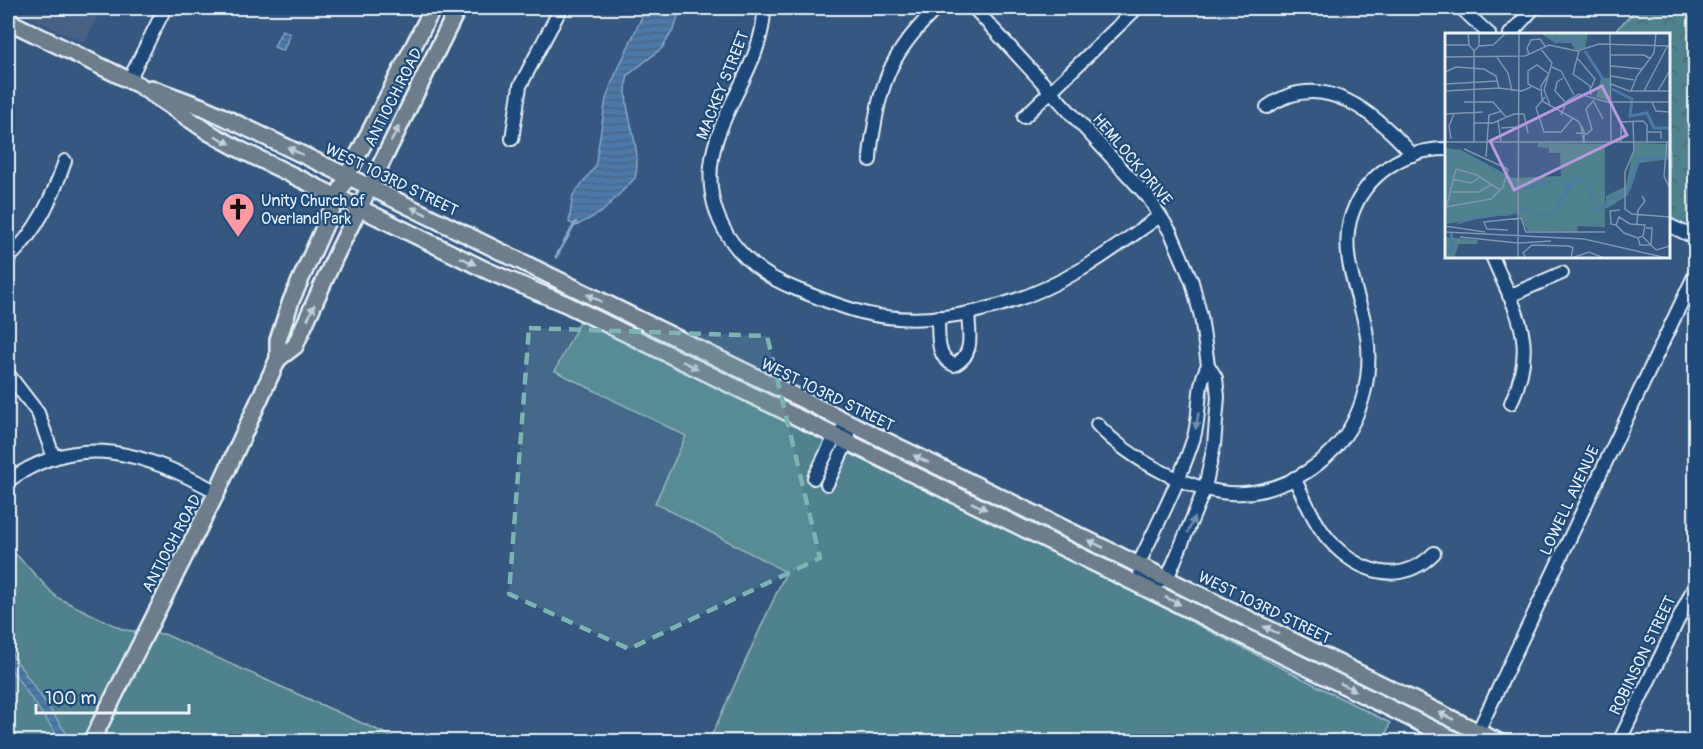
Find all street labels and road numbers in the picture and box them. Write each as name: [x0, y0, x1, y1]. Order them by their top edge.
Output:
street label: MACKEY STREET: [692, 28, 754, 143]
street label: ANTIOCH ROAD: [360, 45, 427, 150]
street label: HEMLOCK DRIVE: [1088, 110, 1176, 210]
street label: WEST 103RD STREET: [322, 139, 461, 221]
street label: WEST 103RD STREET: [758, 354, 897, 436]
street label: LOWELL AVENUE: [1536, 442, 1604, 559]
street label: ANTIOCH ROAD: [138, 491, 206, 596]
street label: WEST 103RD STREET: [1195, 567, 1334, 649]
street label: ROBINSON STREET: [1605, 592, 1681, 719]

